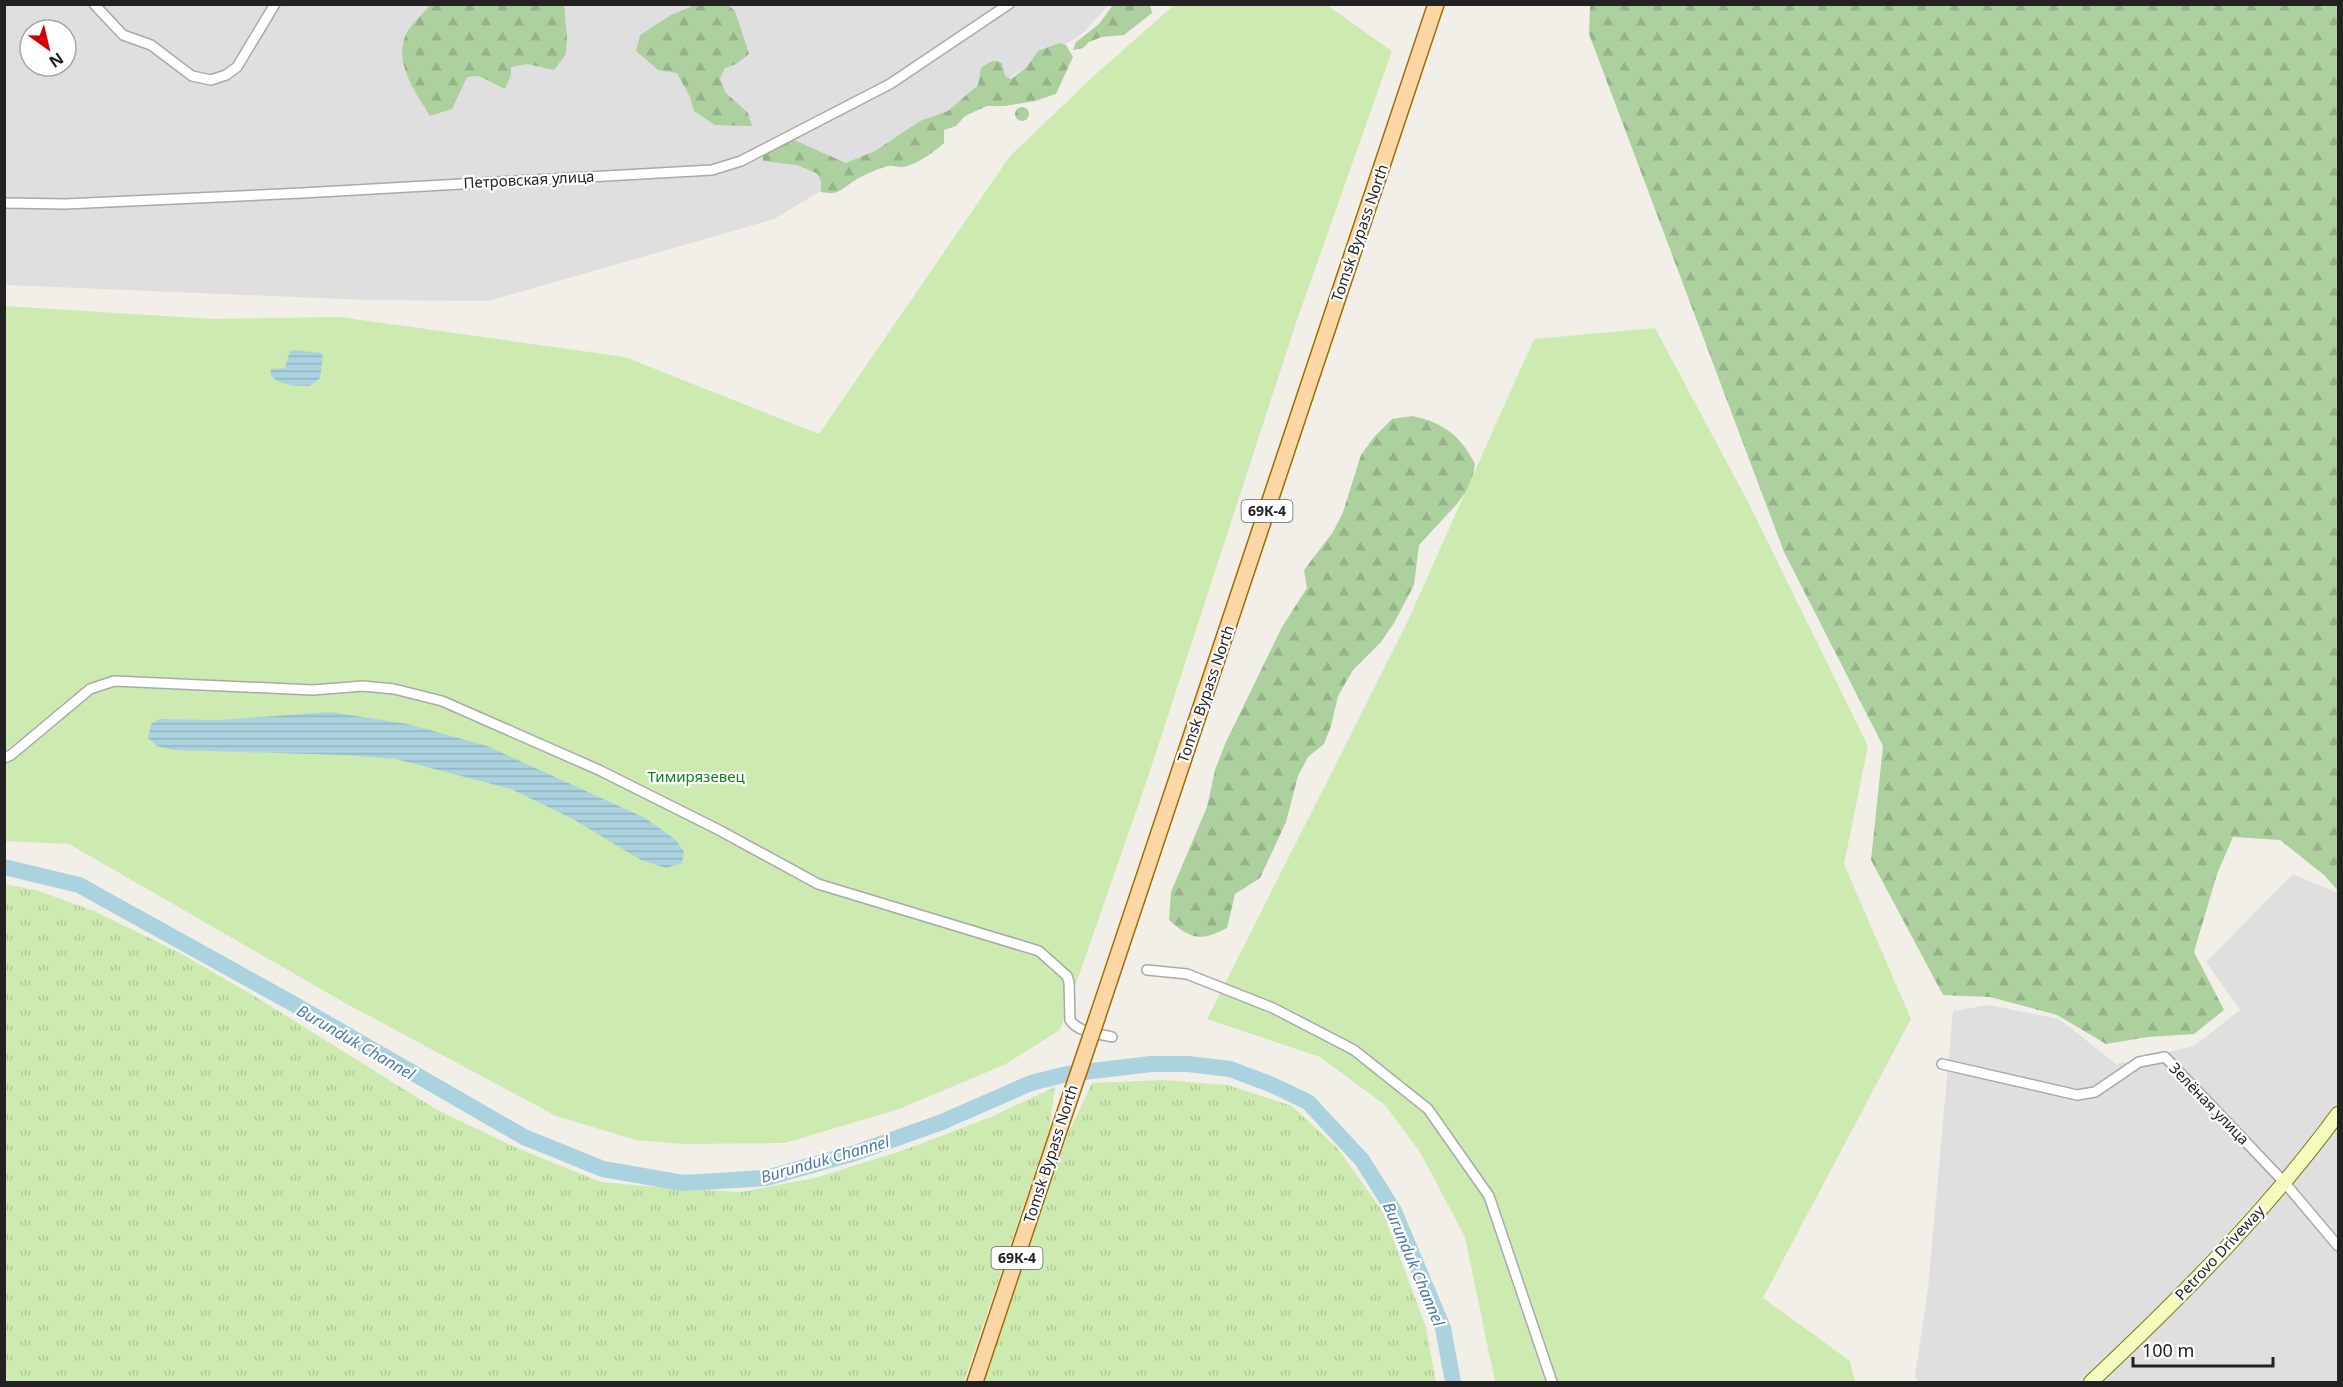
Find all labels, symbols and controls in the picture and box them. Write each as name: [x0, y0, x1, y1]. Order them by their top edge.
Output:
north arrow: [18, 18, 78, 78]
text: N: [45, 48, 68, 73]
street label: Tomsk Bypass North: [1326, 161, 1392, 304]
street label: Петровская улица: [463, 166, 595, 192]
road number: 69К-4: [1242, 500, 1292, 522]
street label: Tomsk Bypass North: [1172, 622, 1238, 765]
park label: Тимирязевец: [647, 766, 745, 786]
water label: Burunduk Channel: [293, 999, 420, 1085]
street label: Зелёная улица: [2165, 1058, 2254, 1149]
street label: Tomsk Bypass North: [1018, 1082, 1082, 1225]
water label: Burunduk Channel: [758, 1130, 893, 1188]
water label: Burunduk Channel: [1378, 1199, 1450, 1330]
street label: Petrovo Driveway: [2170, 1200, 2269, 1304]
road number: 69К-4: [992, 1247, 1042, 1269]
scale bar: [2133, 1330, 2272, 1368]
text: 100 m: [2142, 1338, 2194, 1362]

